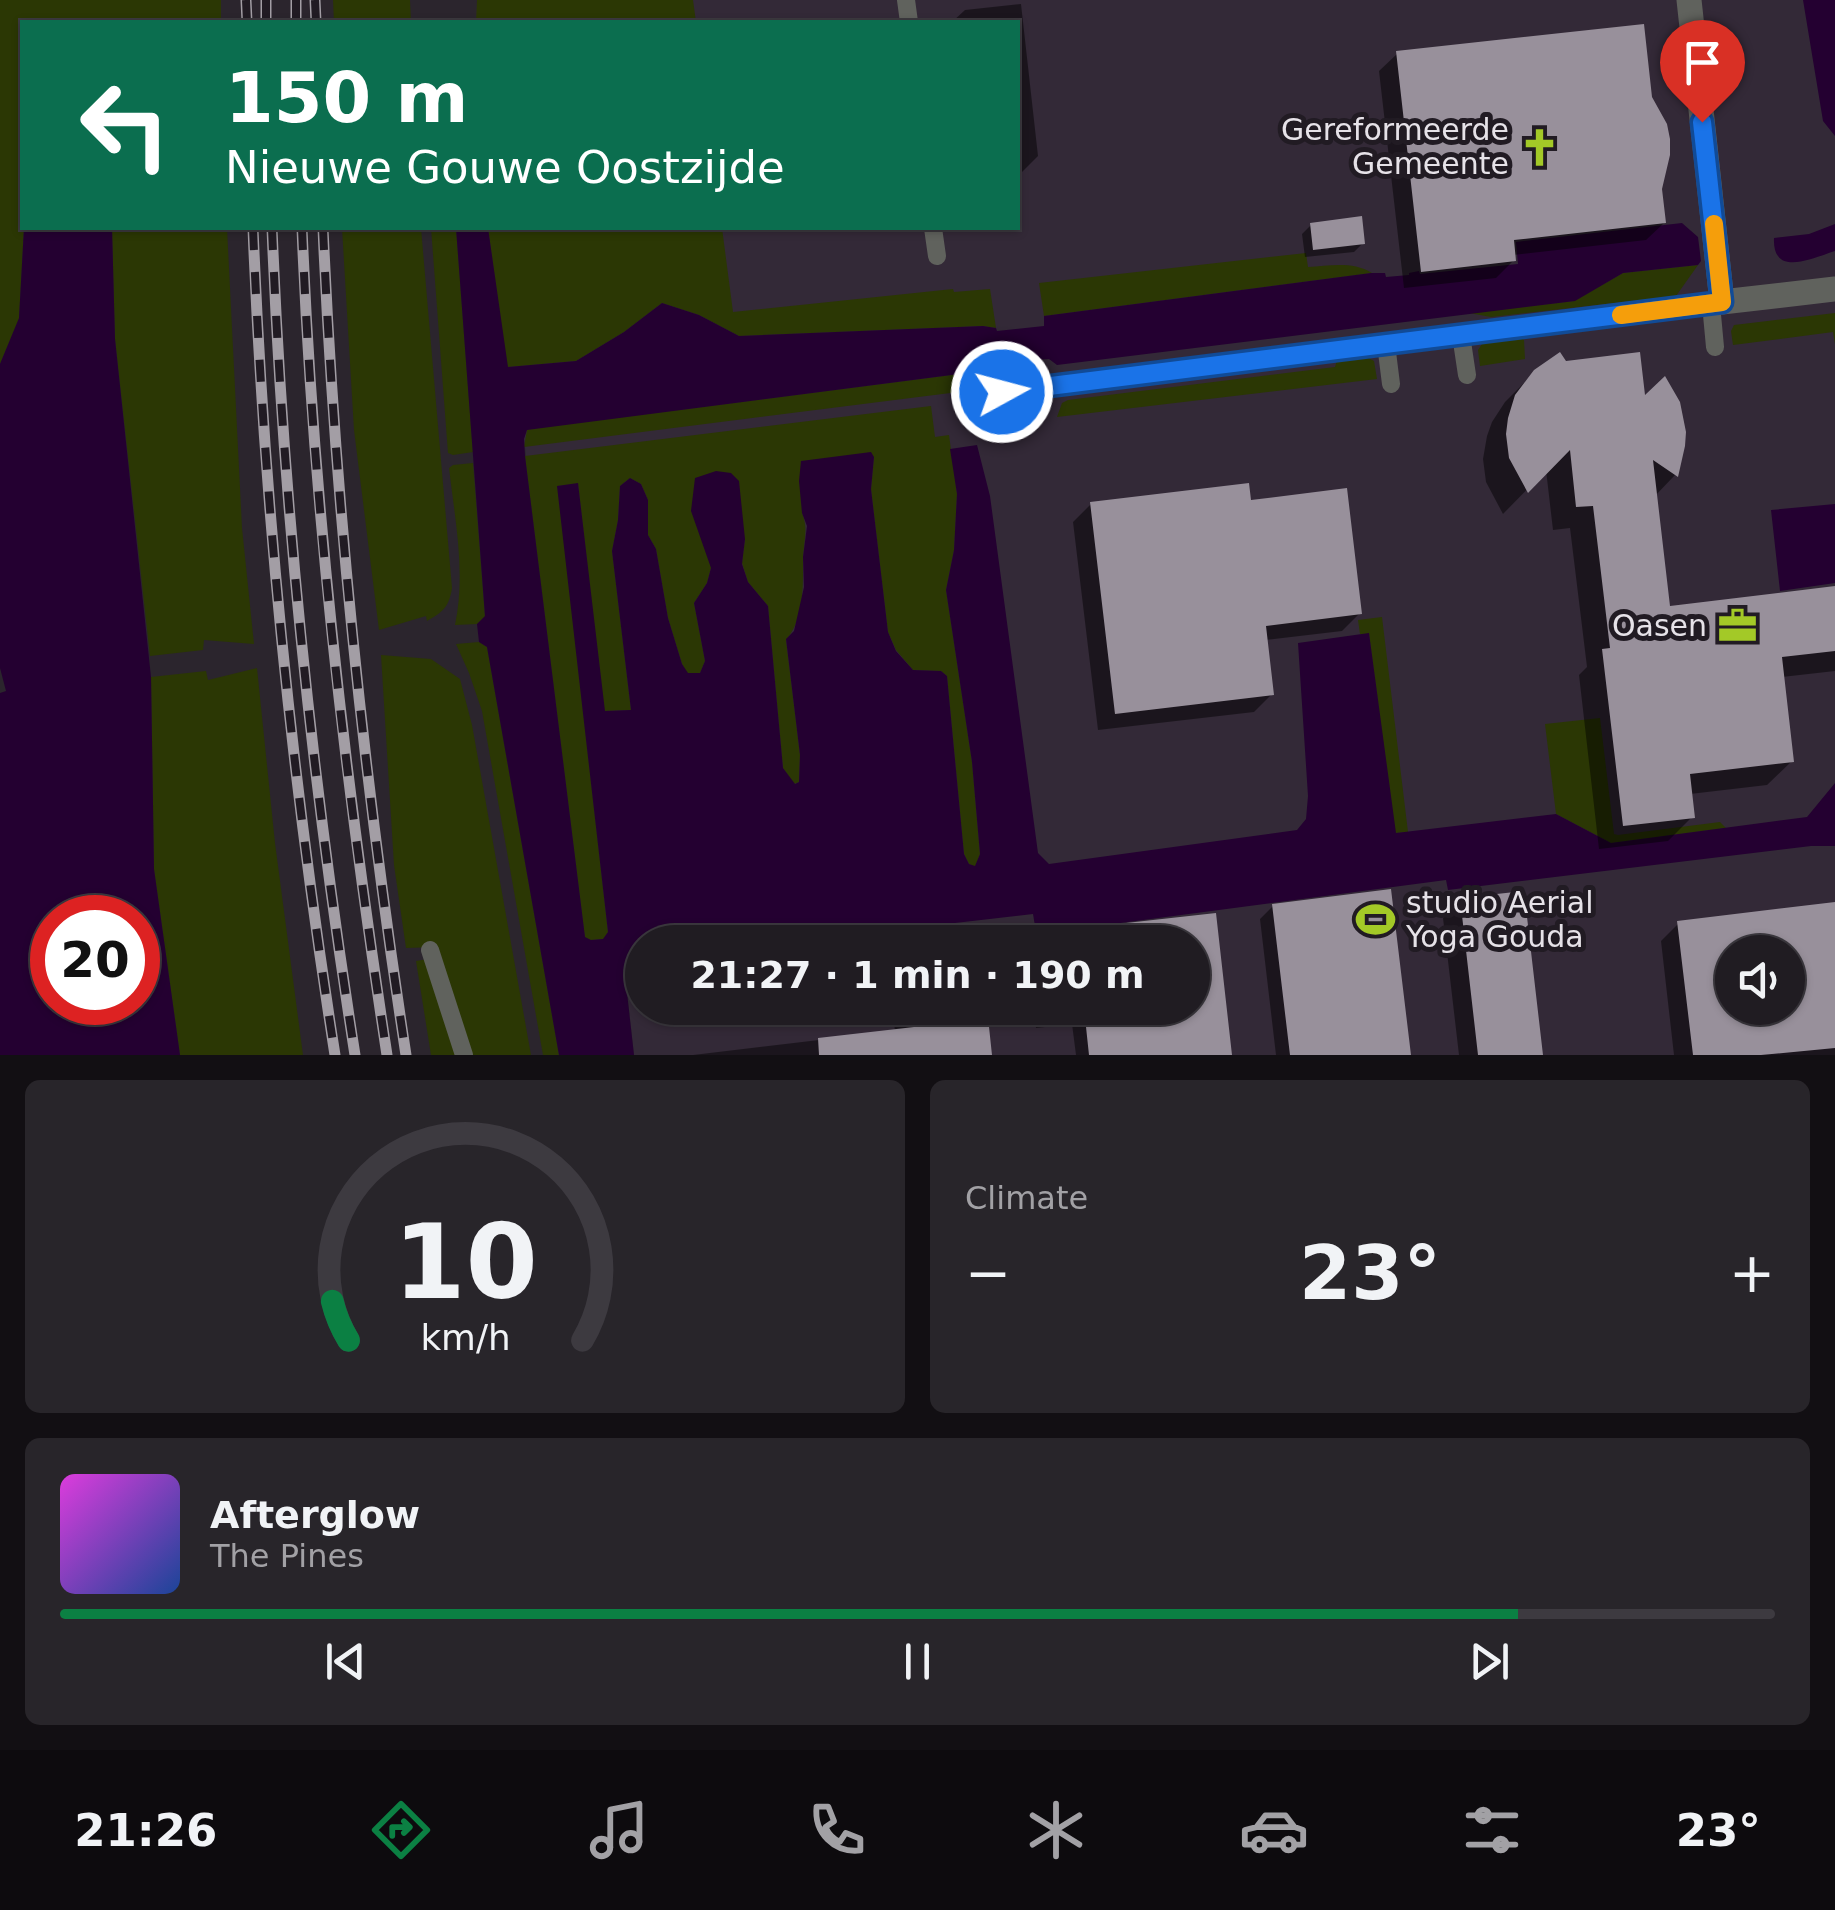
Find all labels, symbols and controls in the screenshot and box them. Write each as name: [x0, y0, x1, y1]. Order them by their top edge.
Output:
pin: [1660, 20, 1745, 123]
icon: arrive: [1675, 35, 1730, 90]
text: 150 m: [225, 57, 468, 139]
icon: left: [60, 60, 190, 190]
place label: Gereformeerde Gemeente: [1281, 112, 1509, 181]
church icon: Gereformeerde Gemeente: [1518, 126, 1560, 168]
text: Nieuwe Gouwe Oostzijde: [225, 141, 785, 194]
position arrow: [950, 340, 1054, 444]
office icon: Oasen: [1716, 605, 1758, 647]
place label: Oasen: [1612, 608, 1707, 643]
place label: studio Aerial Yoga Gouda: [1405, 885, 1594, 954]
speed limit sign: 20: [30, 895, 160, 1025]
sports icon: studio Aerial Yoga Gouda: [1355, 899, 1397, 941]
map controls: [1715, 935, 1805, 1025]
button: sound: [1715, 935, 1805, 1025]
text: 21:27 · 1 min · 190 m: [690, 953, 1145, 997]
text: Climate: [965, 1179, 1088, 1217]
text: 10: [393, 1201, 537, 1323]
text: 23°: [1299, 1229, 1441, 1317]
text: −: [965, 1241, 1011, 1305]
text: +: [1729, 1241, 1775, 1305]
text: km/h: [420, 1317, 510, 1358]
text: Afterglow: [210, 1493, 420, 1537]
text: The Pines: [210, 1537, 364, 1575]
icon: previous: [318, 1634, 373, 1689]
icon: pause: [890, 1634, 945, 1689]
icon: next: [1462, 1634, 1517, 1689]
icon: directions: [366, 1795, 436, 1865]
icon: music: [584, 1795, 654, 1865]
icon: phone: [802, 1795, 872, 1865]
icon: climate: [1021, 1795, 1091, 1865]
icon: car: [1239, 1795, 1309, 1865]
icon: filters: [1457, 1795, 1527, 1865]
text: 21:26: [74, 1804, 217, 1857]
text: 23°: [1676, 1804, 1761, 1857]

